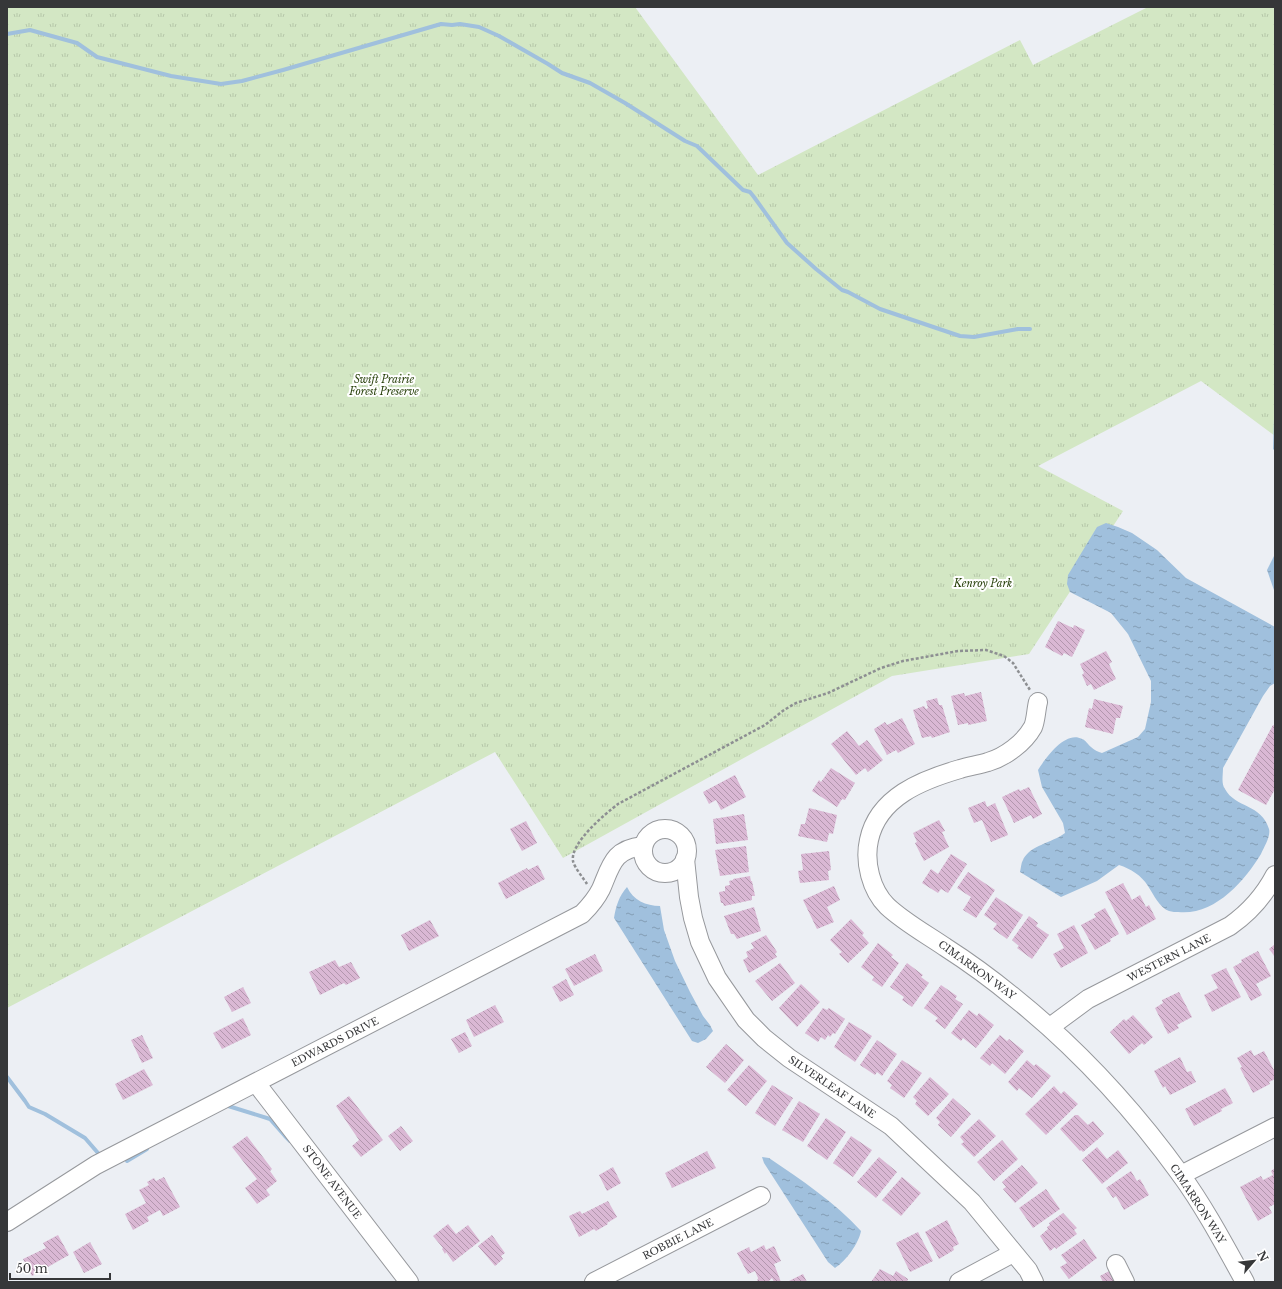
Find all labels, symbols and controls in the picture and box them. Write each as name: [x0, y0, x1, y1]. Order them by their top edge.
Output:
park label: Swift Prairie Forest Preserve: [348, 373, 419, 398]
park label: Kenroy Park: [953, 577, 1012, 590]
street label: WESTERN LANE: [1124, 931, 1213, 985]
street label: CIMARRON WAY: [936, 938, 1019, 1003]
street label: EDWARDS DRIVE: [289, 1014, 381, 1070]
street label: SILVERLEAF LANE: [786, 1053, 878, 1121]
street label: STONE AVENUE: [300, 1142, 364, 1222]
street label: CIMARRON WAY: [1167, 1162, 1229, 1247]
street label: ROBBIE LANE: [640, 1216, 716, 1262]
north arrow: [1234, 1241, 1274, 1281]
text: N: [1254, 1248, 1272, 1265]
scale bar: [10, 1255, 110, 1281]
text: 50 m: [16, 1261, 48, 1276]

